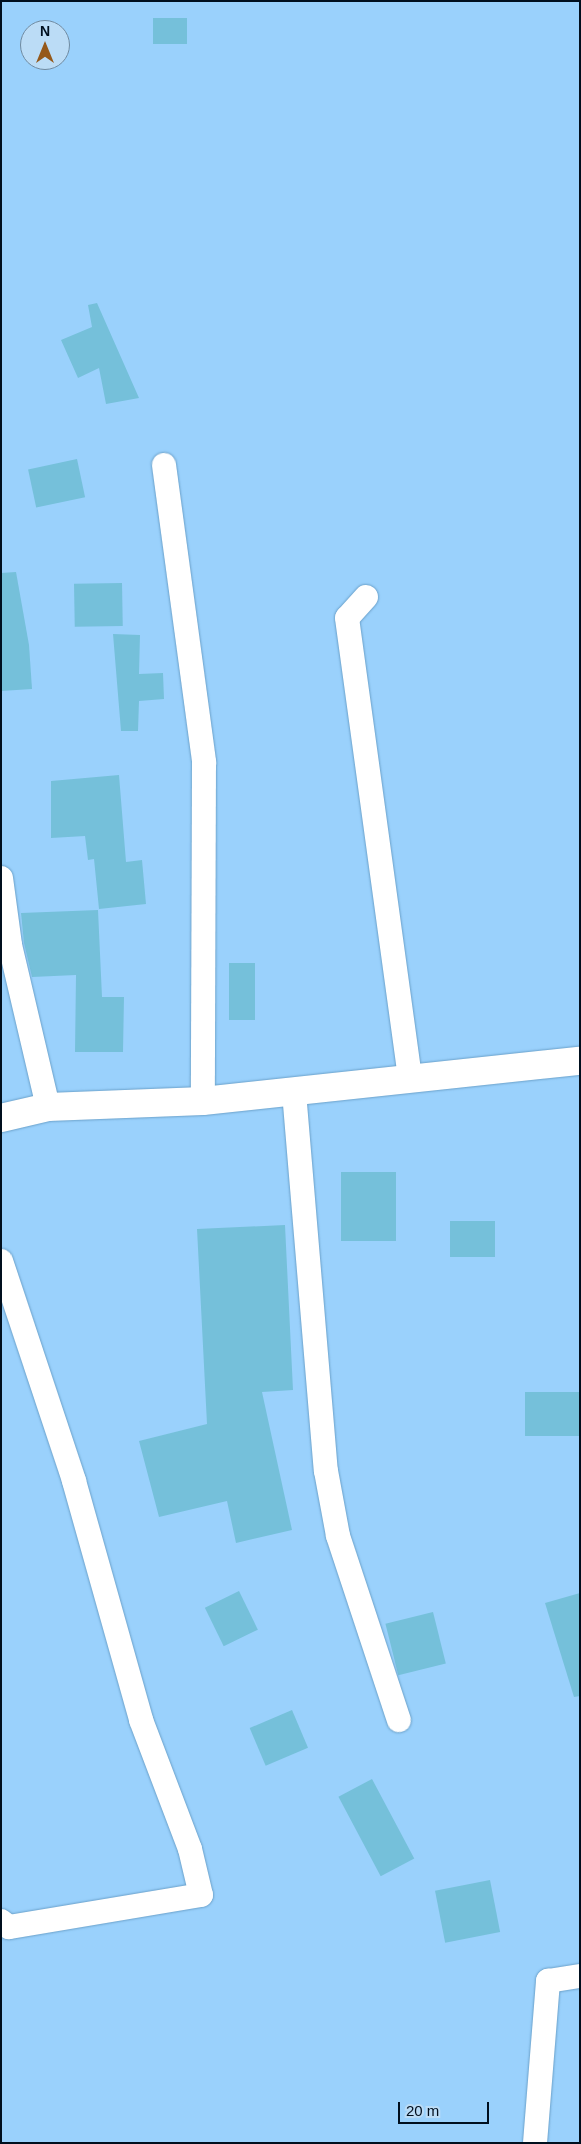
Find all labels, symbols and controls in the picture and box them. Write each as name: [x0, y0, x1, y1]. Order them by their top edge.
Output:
north arrow: [20, 20, 70, 70]
text: N: [40, 23, 50, 39]
scale bar: [401, 2092, 492, 2124]
text: 20 m: [406, 2102, 439, 2119]

